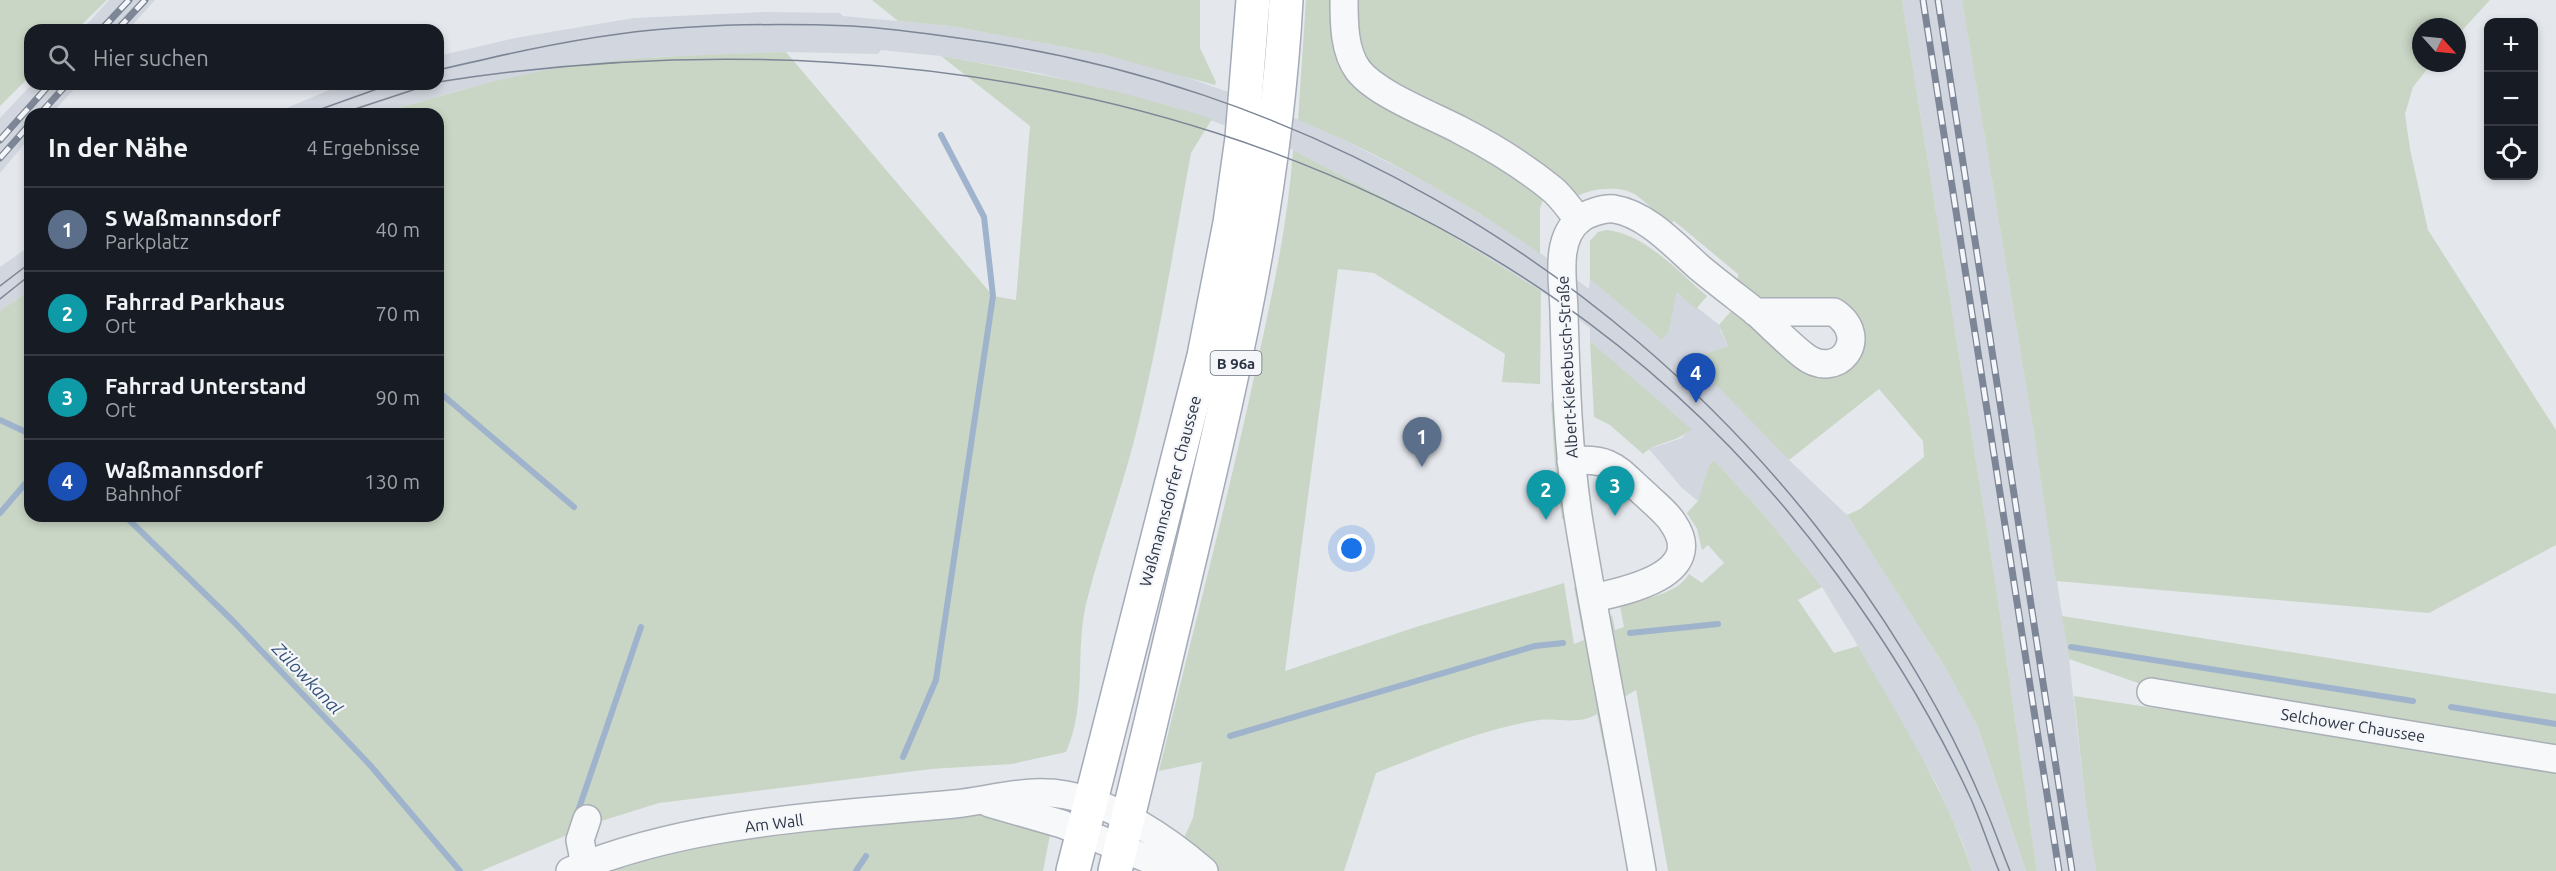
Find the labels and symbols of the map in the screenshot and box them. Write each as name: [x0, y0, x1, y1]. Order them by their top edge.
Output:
north arrow: [2412, 18, 2466, 72]
street label: Albert-Kiekebusch-Straße: [1553, 275, 1581, 459]
road number: B 96a: [1210, 351, 1262, 375]
pin: 4: [1676, 354, 1716, 403]
street label: Waßmannsdorfer Chaussee: [1136, 394, 1204, 588]
pin: 1: [1402, 418, 1442, 467]
pin: 3: [1596, 466, 1634, 516]
pin: 2: [1526, 470, 1566, 520]
your location: [1337, 534, 1366, 563]
water label: Zülowkanal: [268, 637, 347, 718]
street label: Selchower Chaussee: [2279, 705, 2427, 745]
street label: Am Wall: [744, 810, 804, 836]

